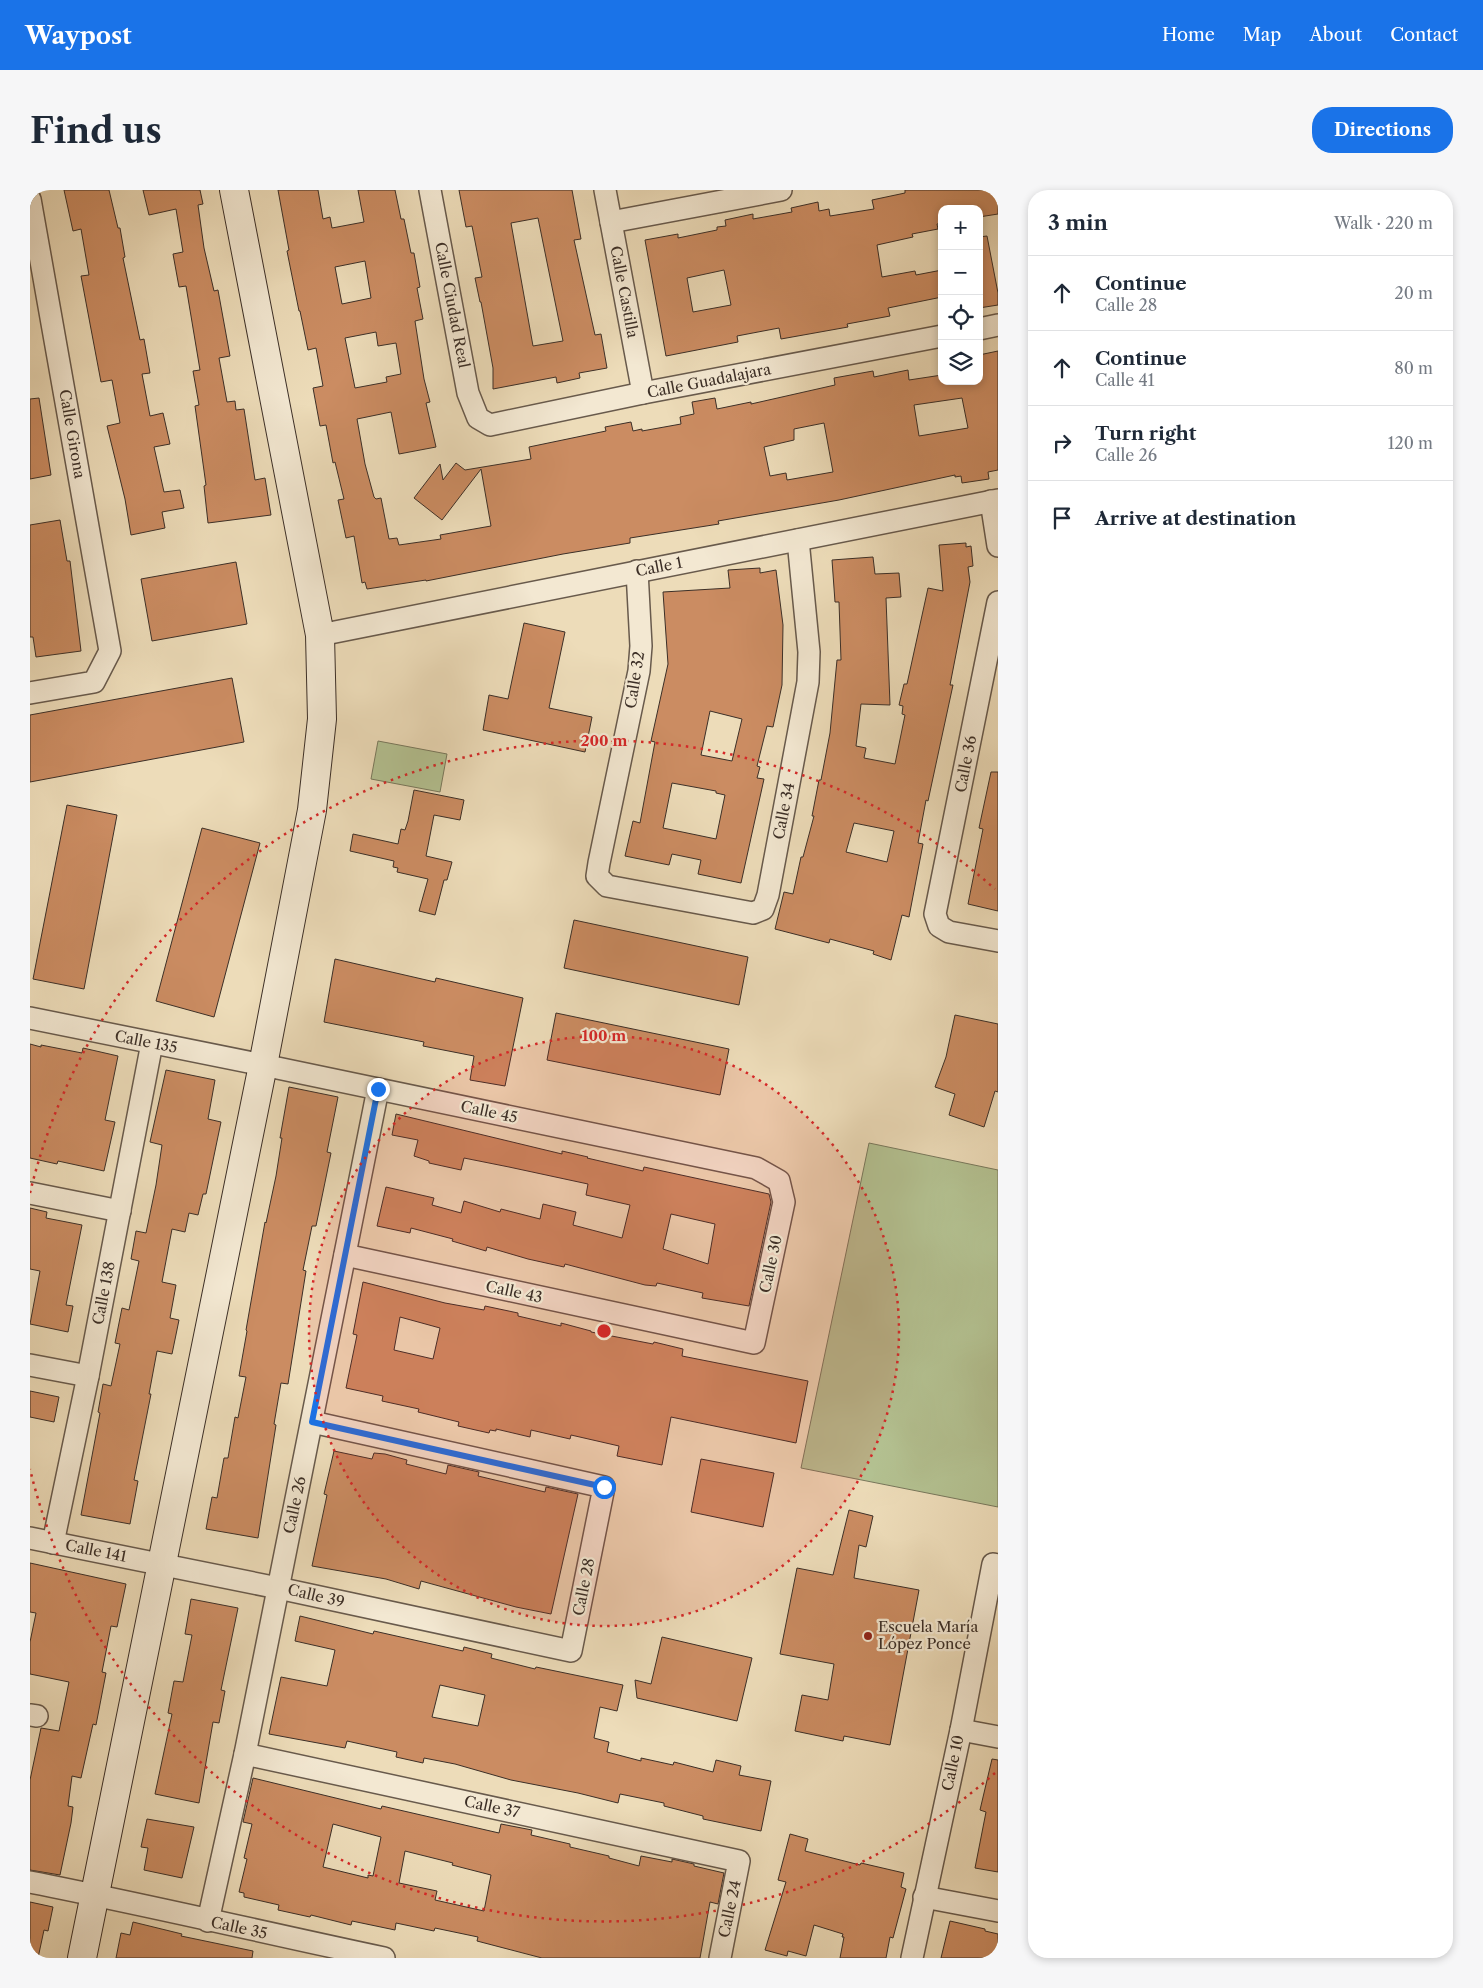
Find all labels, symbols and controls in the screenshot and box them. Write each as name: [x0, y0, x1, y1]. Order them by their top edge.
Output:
text: Waypost: [25, 21, 132, 50]
text: Home: [1162, 24, 1215, 46]
text: Map: [1243, 24, 1281, 46]
text: About: [1309, 24, 1362, 46]
text: Contact: [1390, 24, 1458, 46]
button: Directions: [1312, 107, 1453, 153]
text: Find us: [30, 109, 162, 152]
map controls: [938, 205, 983, 385]
button: +: [938, 205, 983, 250]
text: 3 min: [1048, 210, 1108, 235]
text: Walk · 220 m: [1334, 213, 1433, 233]
street label: Calle Ciudad Real: [431, 240, 474, 370]
street label: Calle Castilla: [606, 244, 643, 340]
button: −: [938, 250, 983, 295]
text: Continue: [1095, 272, 1187, 295]
icon: ahead: [1048, 279, 1076, 307]
text: 20 m: [1394, 283, 1433, 303]
button: locate: [938, 295, 983, 340]
text: Calle 28: [1095, 295, 1157, 315]
button: layers: [938, 340, 983, 385]
text: Continue: [1095, 347, 1187, 370]
icon: ahead: [1048, 354, 1076, 382]
text: 80 m: [1394, 358, 1433, 378]
street label: Calle Guadalajara: [645, 359, 773, 402]
text: Calle 41: [1095, 370, 1154, 390]
street label: Calle Girona: [55, 388, 90, 480]
text: Turn right: [1095, 422, 1196, 445]
icon: right: [1048, 429, 1076, 457]
text: 120 m: [1388, 433, 1433, 453]
text: Calle 26: [1095, 445, 1157, 465]
icon: arrive: [1048, 504, 1076, 532]
text: Arrive at destination: [1095, 507, 1296, 530]
street label: Calle 1: [634, 553, 685, 580]
street label: Calle 32: [621, 650, 648, 710]
text: 200 m: [581, 731, 627, 750]
street label: Calle 36: [951, 733, 980, 794]
street label: Calle 34: [769, 781, 798, 841]
street label: Calle 135: [113, 1026, 179, 1057]
text: 100 m: [582, 1026, 626, 1045]
route end: [367, 1078, 390, 1101]
street label: Calle 45: [459, 1096, 519, 1127]
street label: Calle 30: [755, 1233, 786, 1295]
street label: Calle 138: [88, 1259, 119, 1326]
street label: Calle 43: [484, 1276, 544, 1307]
centre of rings: [595, 1322, 613, 1340]
street label: Calle 26: [279, 1474, 310, 1535]
route start: [593, 1476, 616, 1499]
street label: Calle 141: [64, 1535, 129, 1566]
street label: Calle 28: [569, 1556, 598, 1617]
street label: Calle 39: [286, 1580, 346, 1611]
place label: Escuela María López Ponce: [878, 1617, 978, 1653]
marker: Escuela María López Ponce: [862, 1630, 874, 1642]
street label: Calle 10: [937, 1733, 968, 1793]
street label: Calle 37: [463, 1791, 522, 1822]
street label: Calle 24: [714, 1879, 745, 1939]
street label: Calle 35: [209, 1912, 269, 1943]

